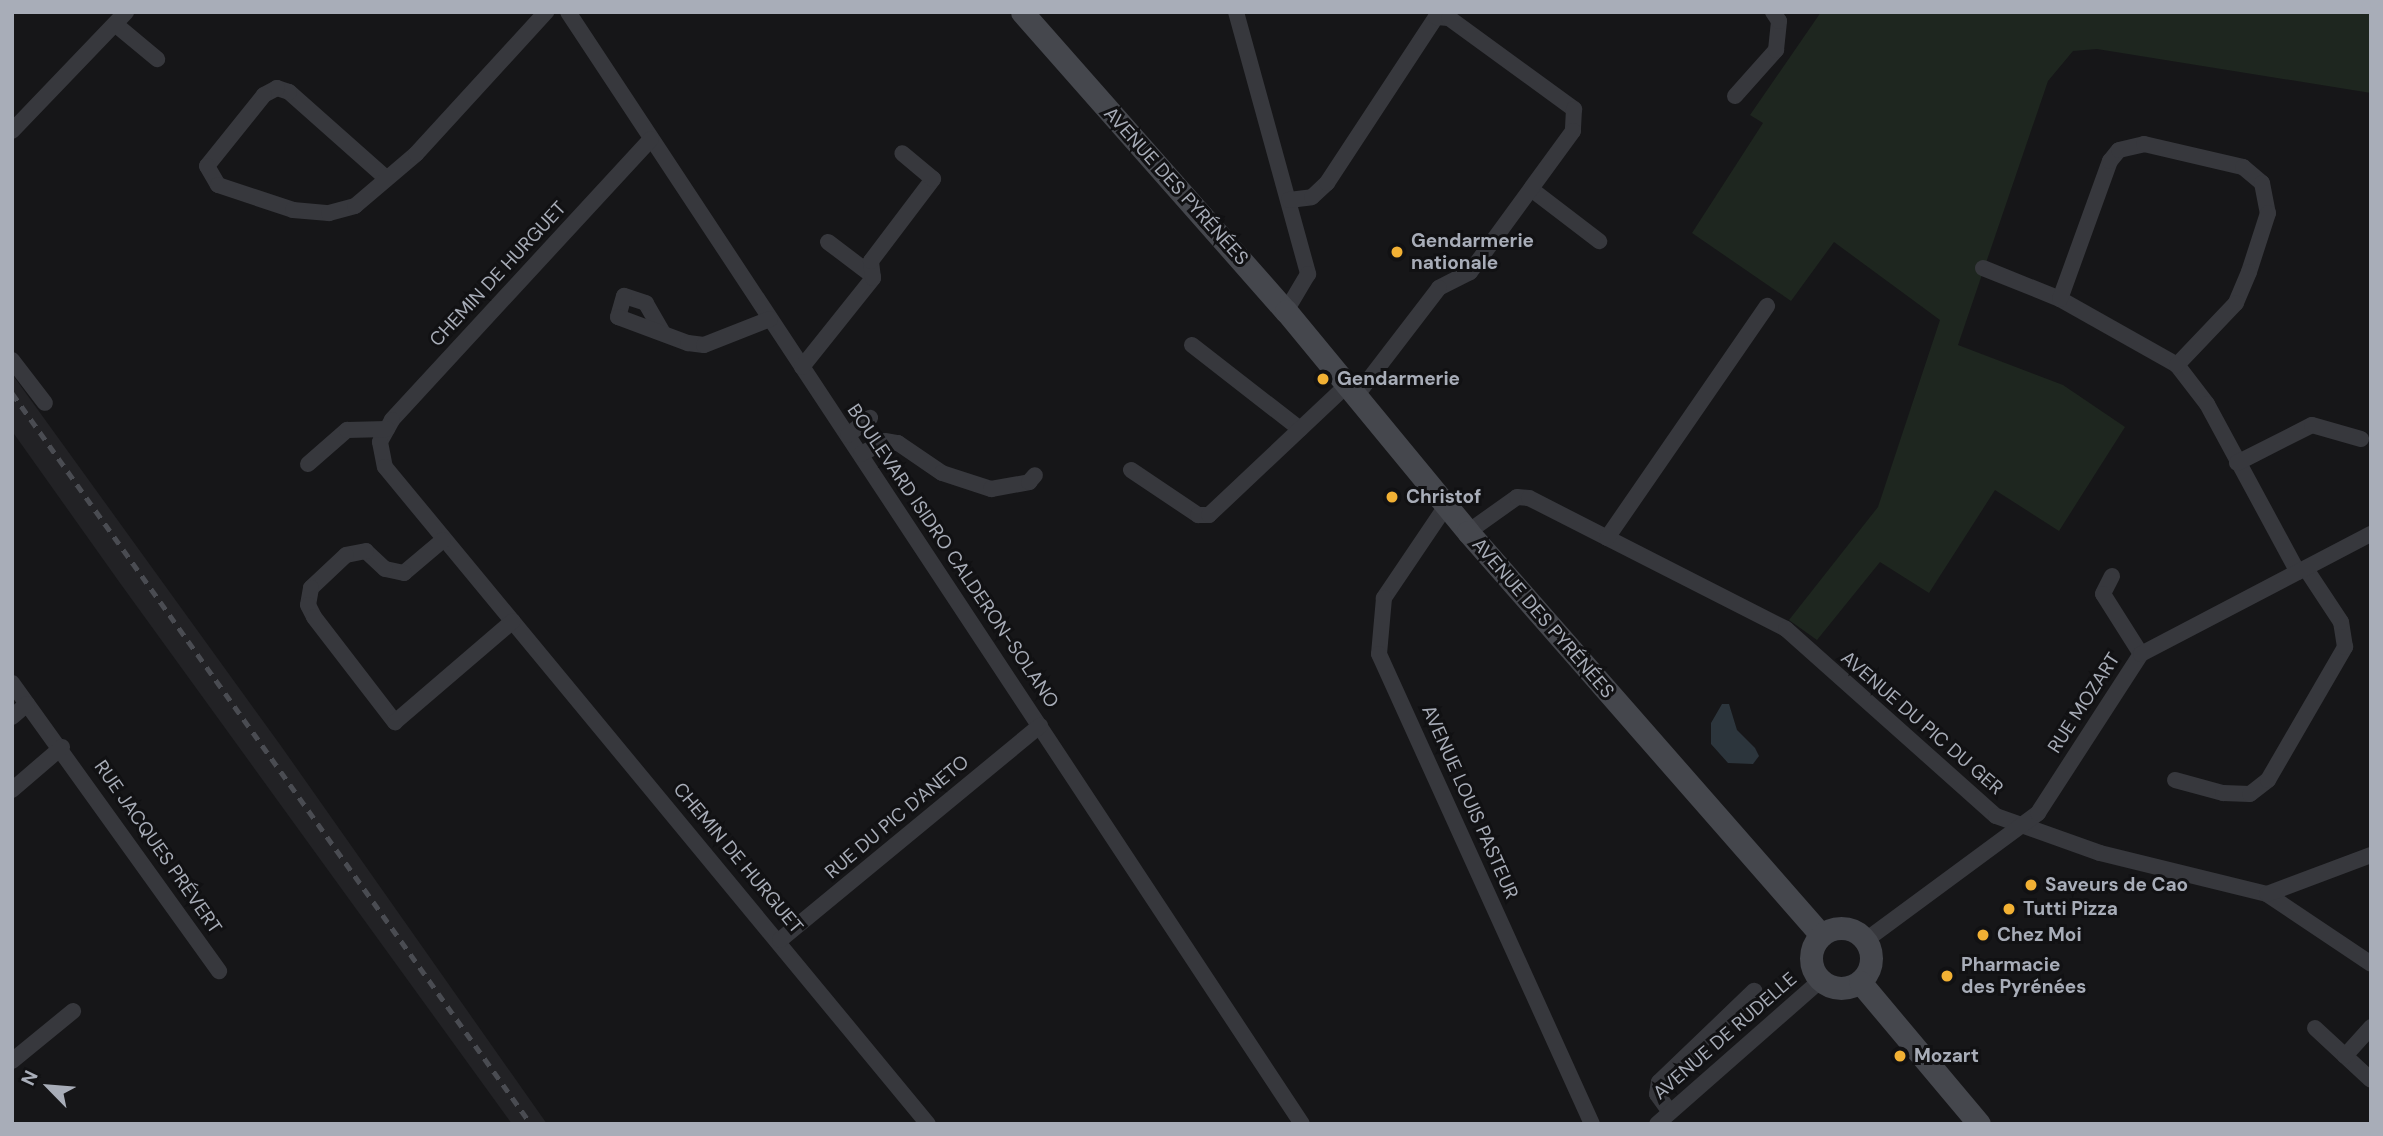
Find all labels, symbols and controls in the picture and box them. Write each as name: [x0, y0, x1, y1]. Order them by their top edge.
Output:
street label: AVENUE DES PYRÉNÉES: [1099, 102, 1253, 270]
street label: CHEMIN DE HURGUET: [425, 197, 571, 351]
place label: Gendarmerie nationale: [1411, 230, 1534, 274]
marker: Gendarmerie nationale: [1389, 244, 1405, 260]
place label: Gendarmerie: [1337, 368, 1460, 390]
marker: Gendarmerie: [1315, 371, 1331, 387]
street label: BOULEVARD ISIDRO CALDERON-SOLANO: [842, 400, 1064, 712]
place label: Christof: [1406, 486, 1481, 508]
marker: Christof: [1384, 489, 1400, 505]
street label: AVENUE DES PYRÉNÉES: [1467, 533, 1619, 703]
street label: AVENUE DU PIC DU GER: [1836, 646, 2008, 800]
street label: RUE MOZART: [2043, 649, 2125, 757]
street label: AVENUE LOUIS PASTEUR: [1417, 702, 1523, 902]
street label: RUE DU PIC D'ANETO: [821, 750, 973, 884]
street label: RUE JACQUES PRÉVERT: [89, 756, 227, 938]
street label: CHEMIN DE HURGUET: [668, 778, 808, 938]
place label: Saveurs de Cao: [2045, 874, 2188, 896]
marker: Saveurs de Cao: [2023, 877, 2039, 893]
place label: Tutti Pizza: [2023, 898, 2118, 920]
marker: Tutti Pizza: [2001, 901, 2017, 917]
place label: Chez Moi: [1997, 924, 2082, 946]
marker: Chez Moi: [1975, 927, 1991, 943]
place label: Pharmacie des Pyrénées: [1961, 954, 2086, 998]
street label: AVENUE DE RUDELLE: [1649, 967, 1801, 1105]
marker: Pharmacie des Pyrénées: [1939, 968, 1955, 984]
place label: Mozart: [1914, 1045, 1979, 1067]
marker: Mozart: [1892, 1048, 1908, 1064]
north arrow: [14, 1052, 84, 1122]
text: N: [15, 1066, 44, 1089]

